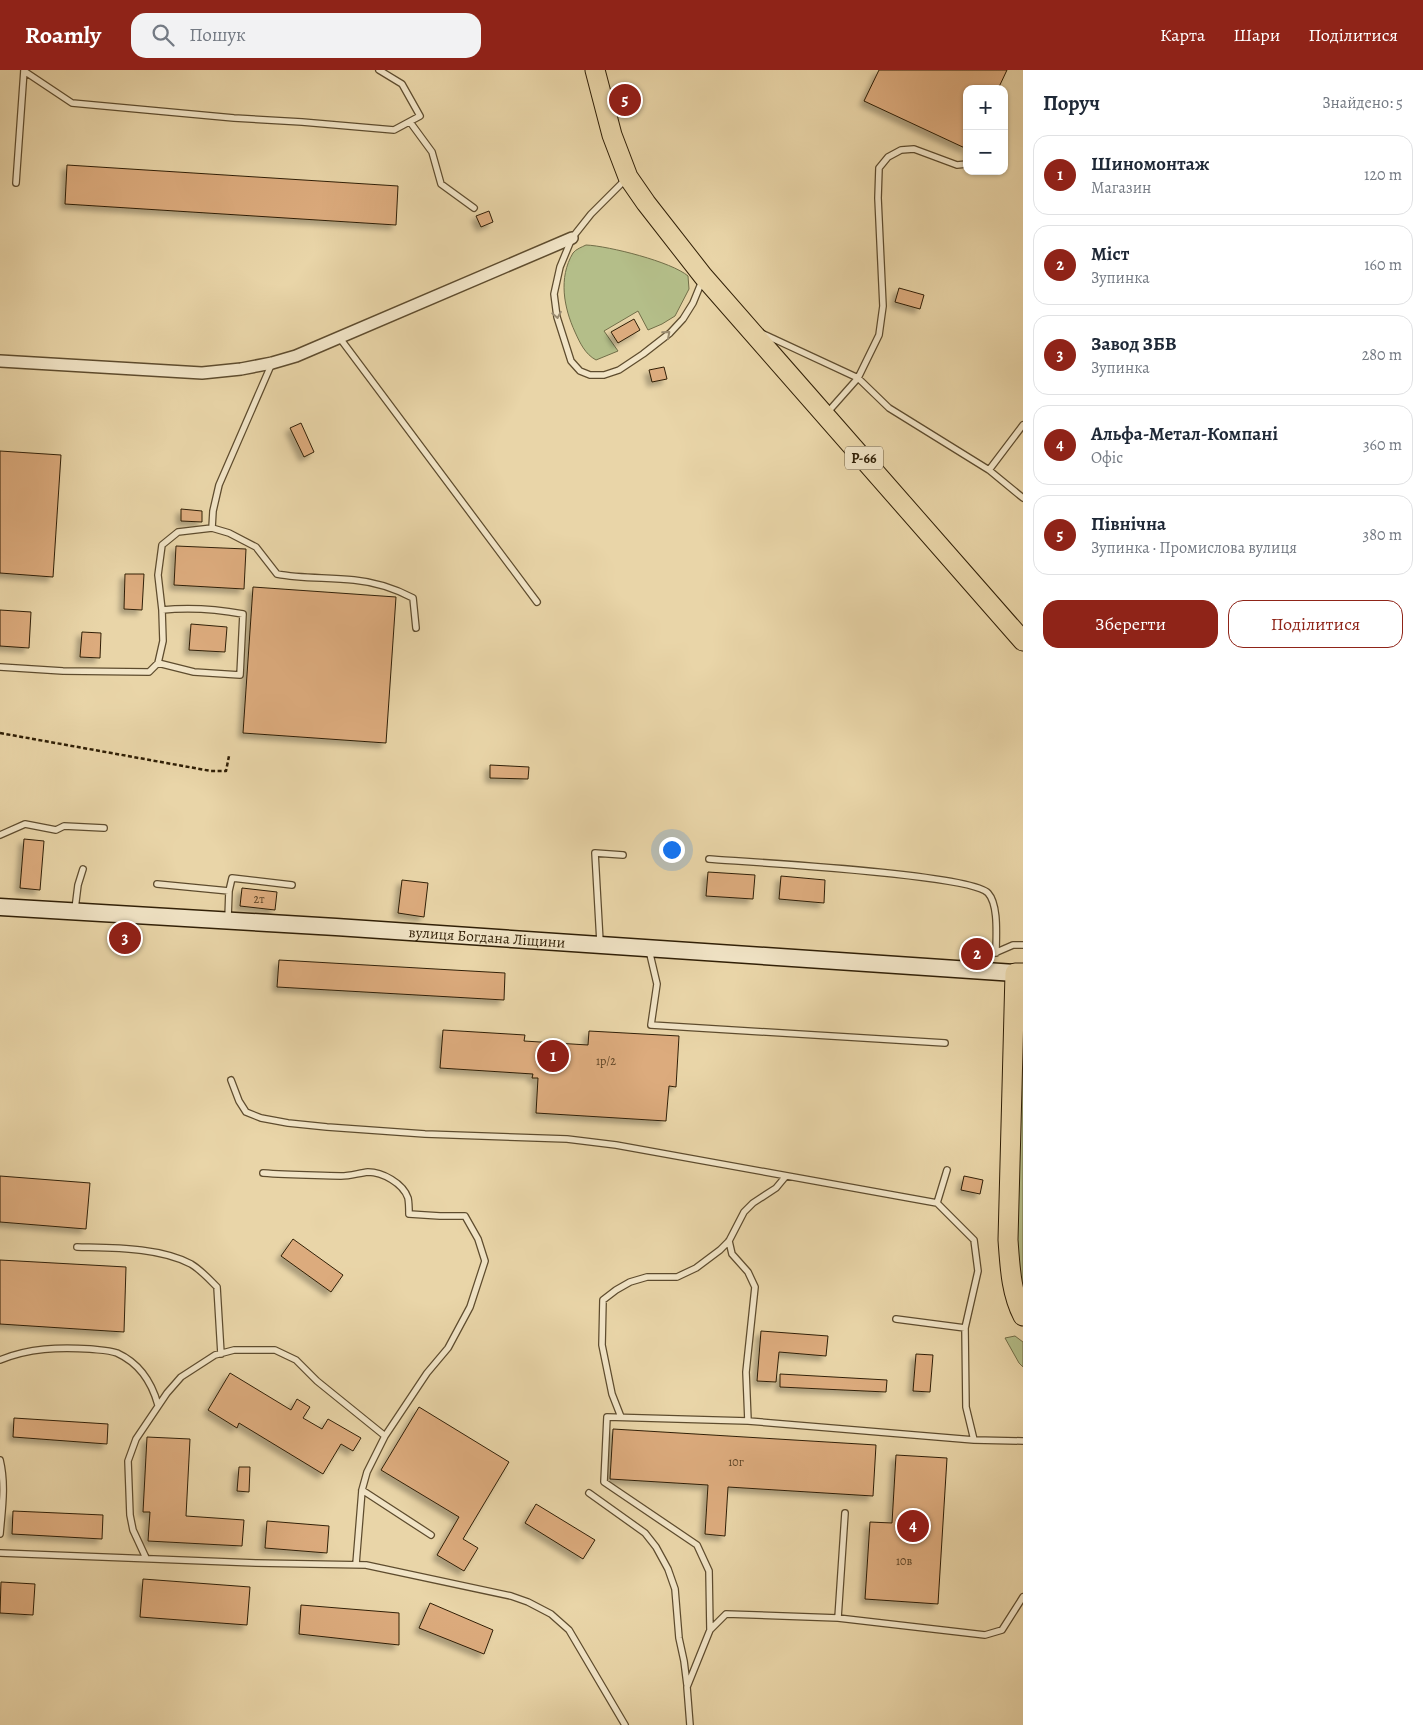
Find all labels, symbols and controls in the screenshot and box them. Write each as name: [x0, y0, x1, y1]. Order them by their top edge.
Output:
search box: [131, 13, 481, 58]
text: Roamly: [25, 19, 101, 51]
icon: search: [149, 21, 177, 49]
text: Пошук: [189, 22, 246, 48]
text: Карта: [1160, 23, 1205, 47]
text: Шари: [1233, 23, 1280, 47]
text: Поділитися: [1308, 23, 1398, 47]
pin: 5: [609, 81, 641, 119]
map controls: [963, 85, 1008, 175]
button: +: [963, 85, 1008, 130]
text: Поруч: [1043, 89, 1100, 117]
text: Знайдено: 5: [1322, 92, 1403, 114]
button: −: [963, 130, 1008, 175]
text: Шиномонтаж: [1091, 151, 1210, 177]
text: 1: [1057, 164, 1063, 186]
text: 120 m: [1364, 164, 1402, 186]
text: Магазин: [1091, 177, 1151, 199]
text: Міст: [1091, 241, 1129, 267]
text: 2: [1056, 254, 1064, 276]
text: 160 m: [1364, 254, 1402, 276]
text: Зупинка: [1091, 267, 1150, 289]
one-way arrow: [551, 311, 562, 319]
one-way arrow: [662, 331, 671, 340]
text: Завод ЗБВ: [1091, 331, 1177, 357]
text: 3: [1057, 344, 1063, 366]
text: 280 m: [1362, 344, 1402, 366]
text: Зупинка: [1091, 357, 1150, 379]
text: Альфа-Метал-Компані: [1091, 421, 1278, 447]
text: 4: [1056, 434, 1064, 456]
text: 360 m: [1363, 434, 1402, 456]
road number: Р-66: [845, 446, 883, 469]
text: Офіс: [1091, 447, 1123, 469]
text: Північна: [1091, 511, 1166, 537]
text: 5: [1057, 524, 1063, 546]
text: 380 m: [1363, 524, 1402, 546]
text: Зупинка · Промислова вулиця: [1091, 537, 1297, 559]
button: Зберегти: [1043, 600, 1218, 648]
button: Поділитися: [1228, 600, 1403, 648]
your location: [659, 837, 685, 863]
house number: 2т: [253, 891, 265, 907]
pin: 3: [109, 919, 141, 957]
street label: вулиця Богдана Ліщини: [408, 922, 566, 953]
pin: 2: [961, 935, 993, 973]
pin: 1: [537, 1037, 569, 1075]
house number: 1р/2: [596, 1053, 616, 1069]
house number: 10г: [728, 1454, 744, 1470]
pin: 4: [897, 1507, 929, 1545]
house number: 10в: [896, 1553, 912, 1569]

